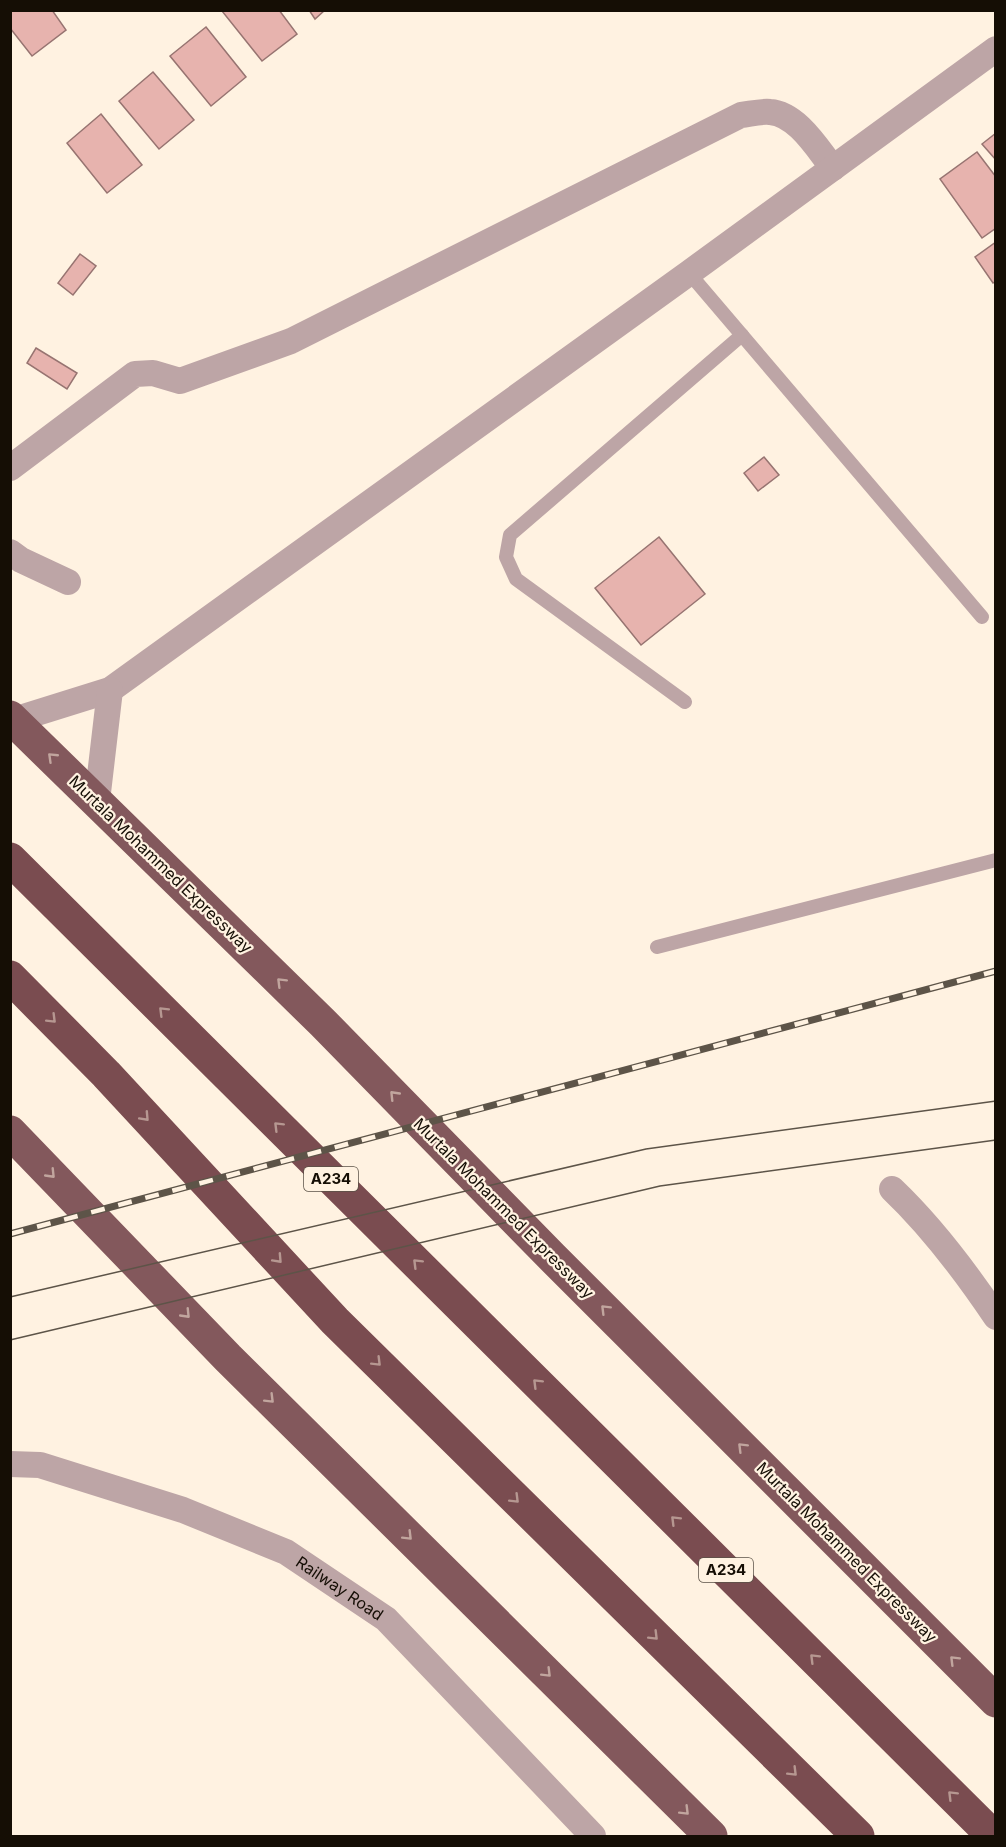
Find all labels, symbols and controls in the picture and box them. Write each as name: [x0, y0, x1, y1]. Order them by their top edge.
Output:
one-way arrow: [48, 753, 58, 764]
street label: Murtala Mohammed Expressway: [65, 771, 257, 957]
one-way arrow: [277, 978, 288, 989]
one-way arrow: [159, 1007, 170, 1018]
one-way arrow: [44, 1011, 55, 1022]
one-way arrow: [390, 1092, 401, 1103]
one-way arrow: [138, 1110, 149, 1121]
street label: Murtala Mohammed Expressway: [410, 1114, 598, 1302]
one-way arrow: [275, 1122, 286, 1133]
one-way arrow: [44, 1167, 55, 1177]
road number: A234: [304, 1167, 358, 1191]
one-way arrow: [271, 1253, 282, 1263]
one-way arrow: [413, 1260, 424, 1271]
one-way arrow: [601, 1306, 612, 1317]
one-way arrow: [179, 1308, 190, 1318]
one-way arrow: [369, 1354, 380, 1365]
one-way arrow: [534, 1379, 545, 1390]
one-way arrow: [263, 1392, 273, 1403]
one-way arrow: [739, 1444, 750, 1455]
street label: Murtala Mohammed Expressway: [753, 1458, 941, 1646]
one-way arrow: [508, 1491, 519, 1502]
one-way arrow: [672, 1517, 683, 1528]
one-way arrow: [401, 1529, 412, 1540]
street label: Railway Road: [292, 1552, 387, 1624]
road number: A234: [699, 1558, 753, 1582]
one-way arrow: [647, 1628, 658, 1639]
one-way arrow: [810, 1654, 821, 1665]
one-way arrow: [951, 1656, 962, 1667]
one-way arrow: [539, 1666, 550, 1677]
one-way arrow: [786, 1765, 797, 1776]
one-way arrow: [948, 1792, 959, 1803]
one-way arrow: [678, 1803, 689, 1814]

